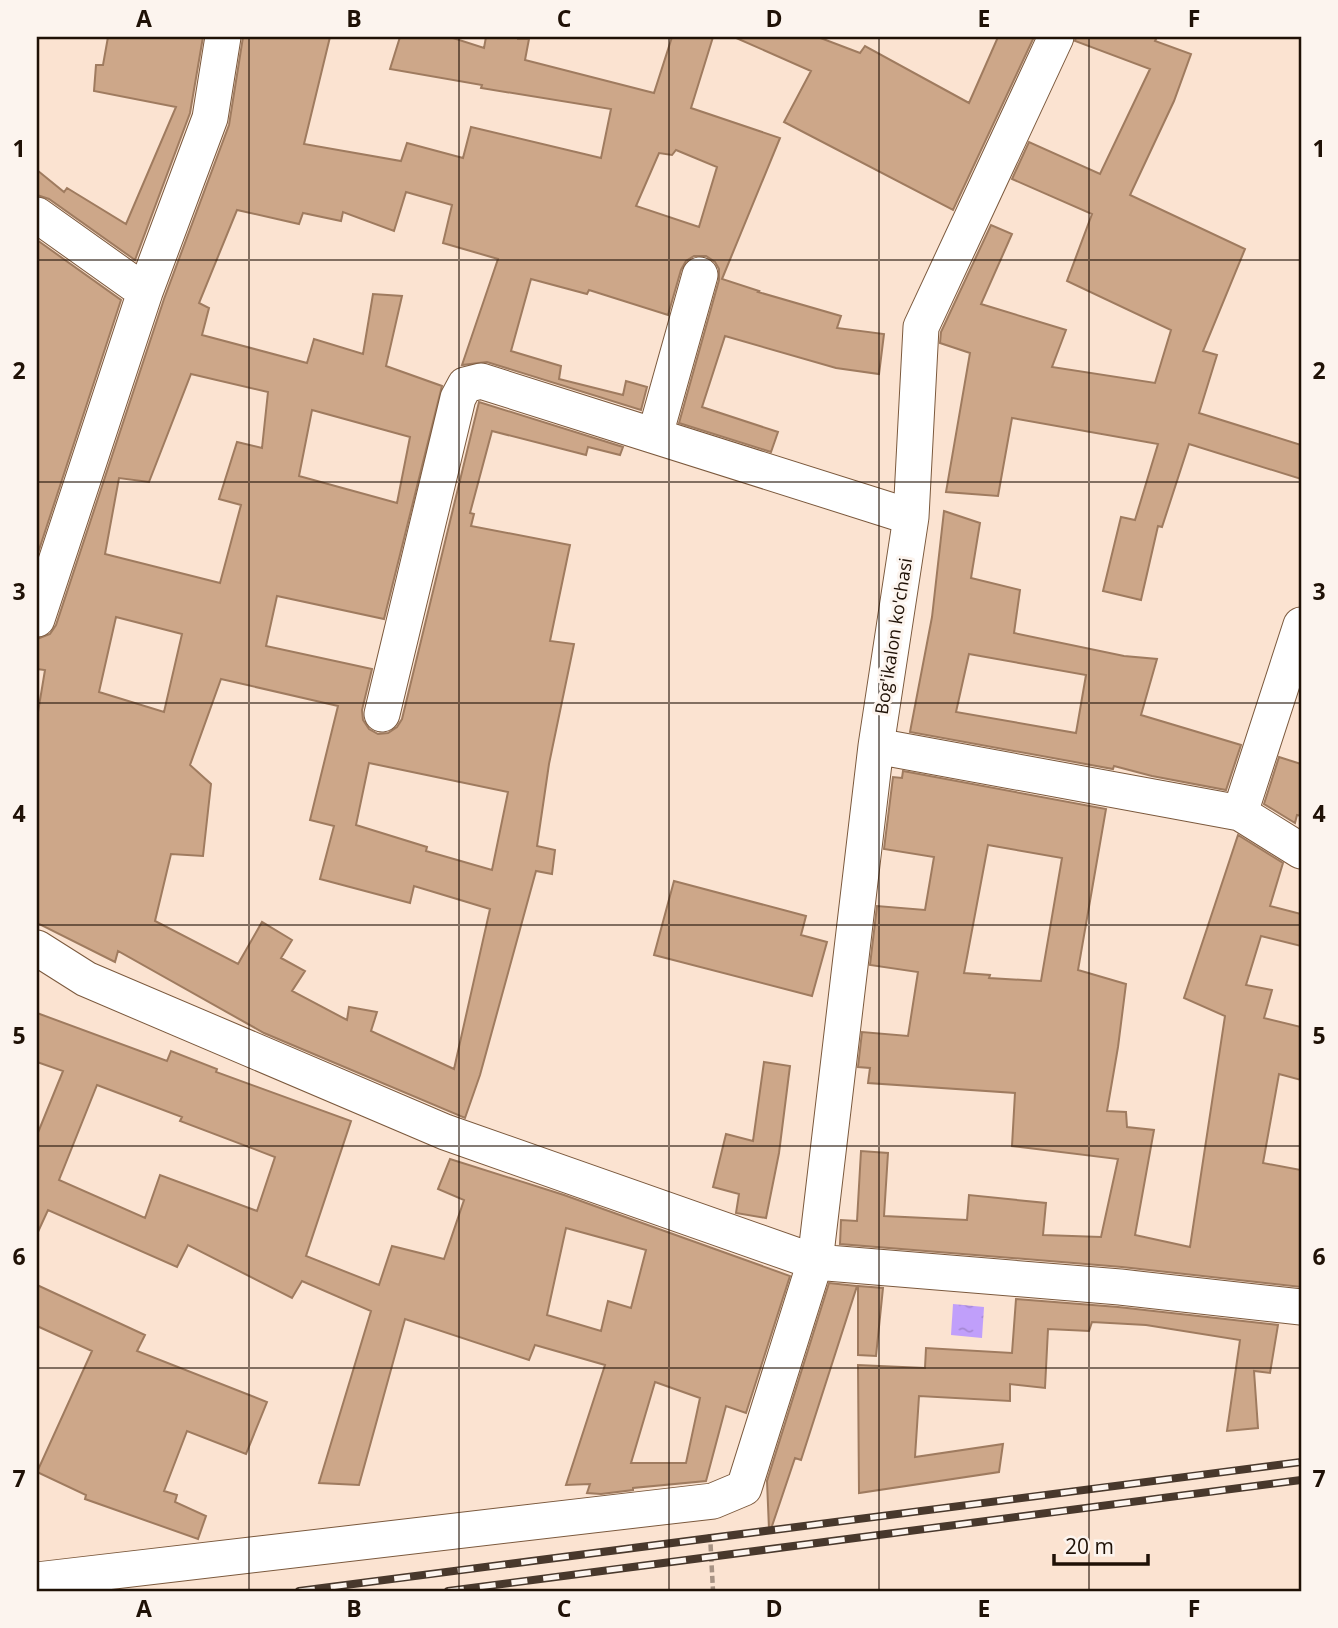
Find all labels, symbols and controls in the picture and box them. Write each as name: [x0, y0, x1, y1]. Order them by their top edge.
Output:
text: A: [136, 2, 152, 34]
text: B: [346, 2, 362, 34]
text: C: [557, 2, 571, 34]
text: D: [765, 2, 783, 34]
text: E: [978, 2, 990, 34]
text: F: [1188, 2, 1200, 34]
text: 1: [12, 132, 26, 164]
text: 1: [1312, 132, 1326, 164]
text: 2: [12, 354, 26, 386]
text: 2: [1312, 354, 1326, 386]
street label: Bog'ikalon ko'chasi: [869, 556, 917, 716]
text: 3: [12, 575, 26, 607]
text: 3: [1312, 575, 1326, 607]
text: 4: [12, 797, 26, 829]
text: 4: [1312, 797, 1326, 829]
text: 5: [12, 1019, 26, 1051]
text: 5: [1312, 1019, 1326, 1051]
text: 6: [12, 1240, 26, 1272]
text: 6: [1312, 1240, 1326, 1272]
text: 7: [12, 1462, 26, 1494]
text: 7: [1312, 1462, 1326, 1494]
scale bar: [1054, 1523, 1149, 1567]
text: 20 m: [1065, 1532, 1114, 1560]
text: A: [136, 1592, 152, 1624]
text: B: [346, 1592, 362, 1624]
text: C: [557, 1592, 571, 1624]
text: D: [765, 1592, 783, 1624]
text: E: [978, 1592, 990, 1624]
text: F: [1188, 1592, 1200, 1624]

